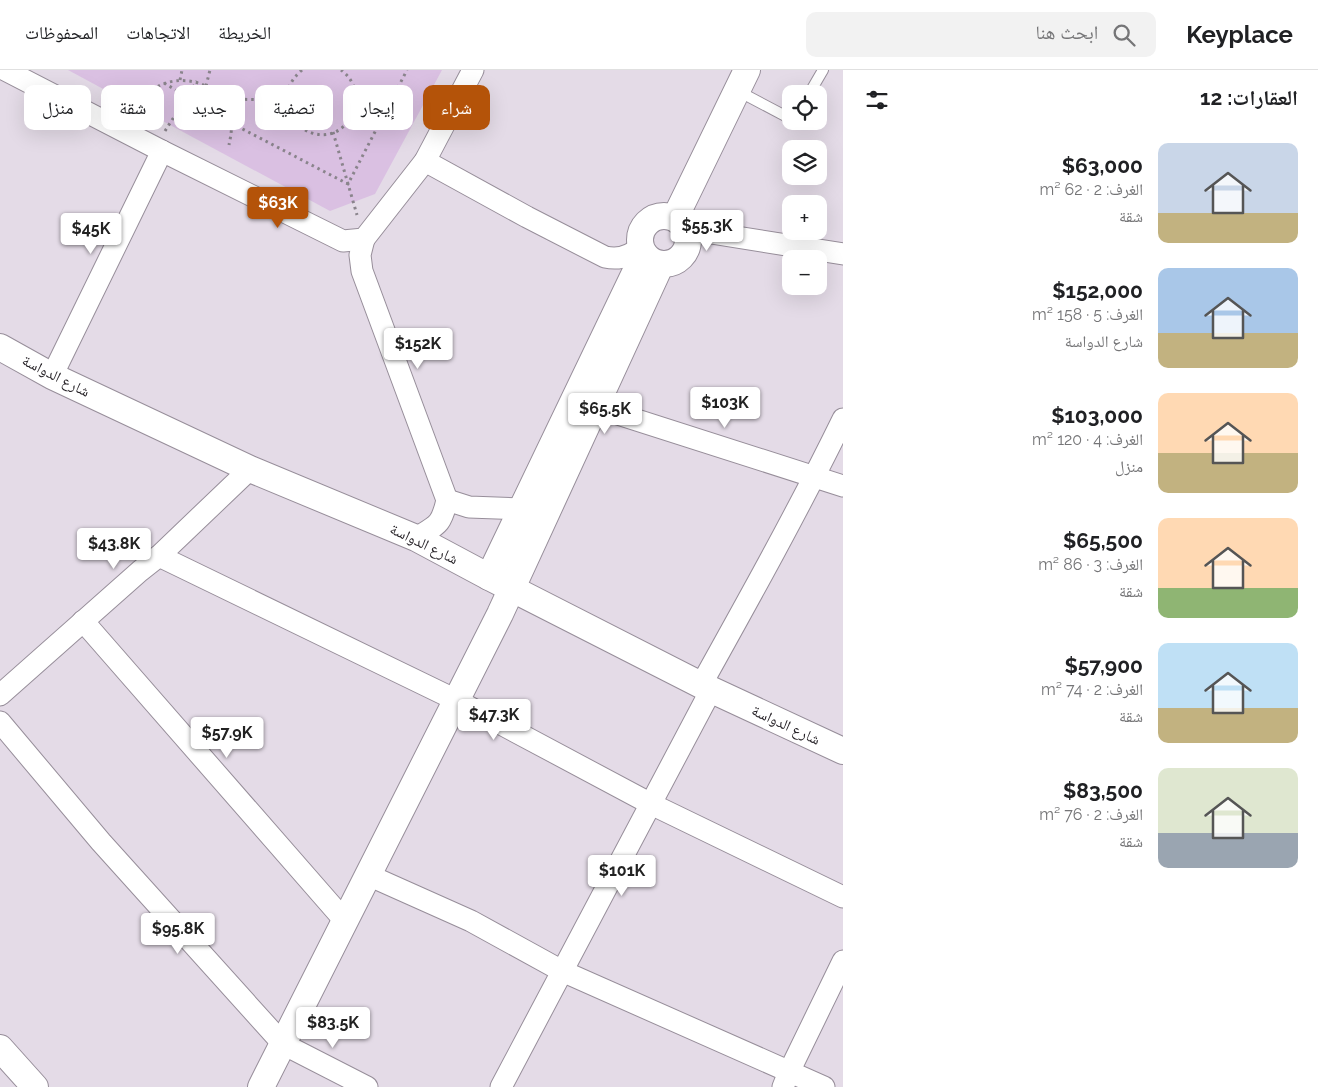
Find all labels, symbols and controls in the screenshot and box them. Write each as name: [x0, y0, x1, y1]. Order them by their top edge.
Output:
search box: [806, 12, 1156, 57]
text: Keyplace: [1186, 20, 1293, 49]
text: ابحث هنا: [1035, 21, 1098, 43]
icon: search: [1110, 21, 1138, 49]
text: المحفوظات: [25, 22, 98, 43]
text: الاتجاهات: [126, 22, 190, 43]
text: الخريطة: [218, 22, 271, 43]
chip: منزل: [24, 85, 91, 130]
chip: شقة: [101, 85, 164, 130]
chip: جديد: [174, 85, 245, 130]
chip: تصفية: [255, 85, 333, 130]
chip: إيجار: [343, 85, 413, 130]
chip: شراء: [423, 85, 490, 130]
map controls: [782, 85, 827, 295]
button: locate: [782, 85, 827, 130]
text: العقارات: 12: [1200, 85, 1298, 110]
icon: filters: [863, 86, 891, 114]
button: layers: [782, 140, 827, 185]
text: $63,000: [1062, 153, 1143, 178]
icon: home: [1198, 163, 1258, 223]
text: الغرف: 2 · 62 m²: [1040, 180, 1143, 199]
pin: $63K: [248, 186, 308, 229]
text: $63K: [258, 193, 298, 212]
button: +: [782, 195, 827, 240]
text: شقة: [1119, 207, 1143, 226]
pin: $55.3K: [666, 210, 748, 252]
pin: $45K: [61, 212, 121, 255]
text: $55.3K: [681, 216, 733, 235]
text: $45K: [72, 219, 110, 238]
button: −: [782, 250, 827, 295]
text: $152,000: [1052, 278, 1143, 303]
icon: home: [1198, 288, 1258, 348]
text: الغرف: 5 · 158 m²: [1032, 305, 1143, 324]
pin: $152K: [383, 328, 453, 370]
text: شارع الدواسة: [1065, 332, 1143, 351]
text: $152K: [395, 334, 441, 353]
street label: شارع الدواسة: [19, 351, 93, 402]
pin: $103K: [690, 386, 760, 429]
pin: $65.5K: [564, 392, 646, 435]
text: $103K: [701, 393, 749, 412]
text: $65.5K: [579, 399, 631, 418]
text: $103,000: [1051, 403, 1143, 428]
icon: home: [1198, 413, 1258, 473]
text: الغرف: 4 · 120 m²: [1032, 430, 1143, 449]
text: منزل: [1115, 457, 1143, 476]
street label: شارع الدواسة: [387, 520, 461, 569]
pin: $43.8K: [73, 528, 155, 570]
text: $65,500: [1063, 528, 1143, 553]
text: $43.8K: [88, 534, 140, 553]
icon: home: [1198, 538, 1258, 598]
text: الغرف: 3 · 86 m²: [1038, 555, 1143, 574]
text: شقة: [1119, 582, 1143, 601]
text: $57,900: [1064, 653, 1143, 678]
icon: home: [1198, 663, 1258, 723]
text: الغرف: 2 · 74 m²: [1041, 680, 1143, 699]
pin: $47.3K: [453, 698, 535, 741]
street label: شارع الدواسة: [748, 701, 823, 750]
text: $47.3K: [469, 705, 519, 724]
text: شقة: [1119, 707, 1143, 726]
pin: $57.9K: [186, 716, 268, 759]
text: $57.9K: [202, 723, 252, 742]
text: $83,500: [1063, 778, 1143, 803]
icon: home: [1198, 788, 1258, 848]
text: الغرف: 2 · 76 m²: [1039, 805, 1143, 824]
text: شقة: [1119, 832, 1143, 851]
pin: $101K: [587, 854, 657, 897]
text: $101K: [599, 861, 645, 880]
pin: $95.8K: [137, 912, 219, 955]
text: $95.8K: [152, 919, 204, 938]
pin: $83.5K: [292, 1006, 374, 1049]
text: $83.5K: [307, 1013, 359, 1032]

